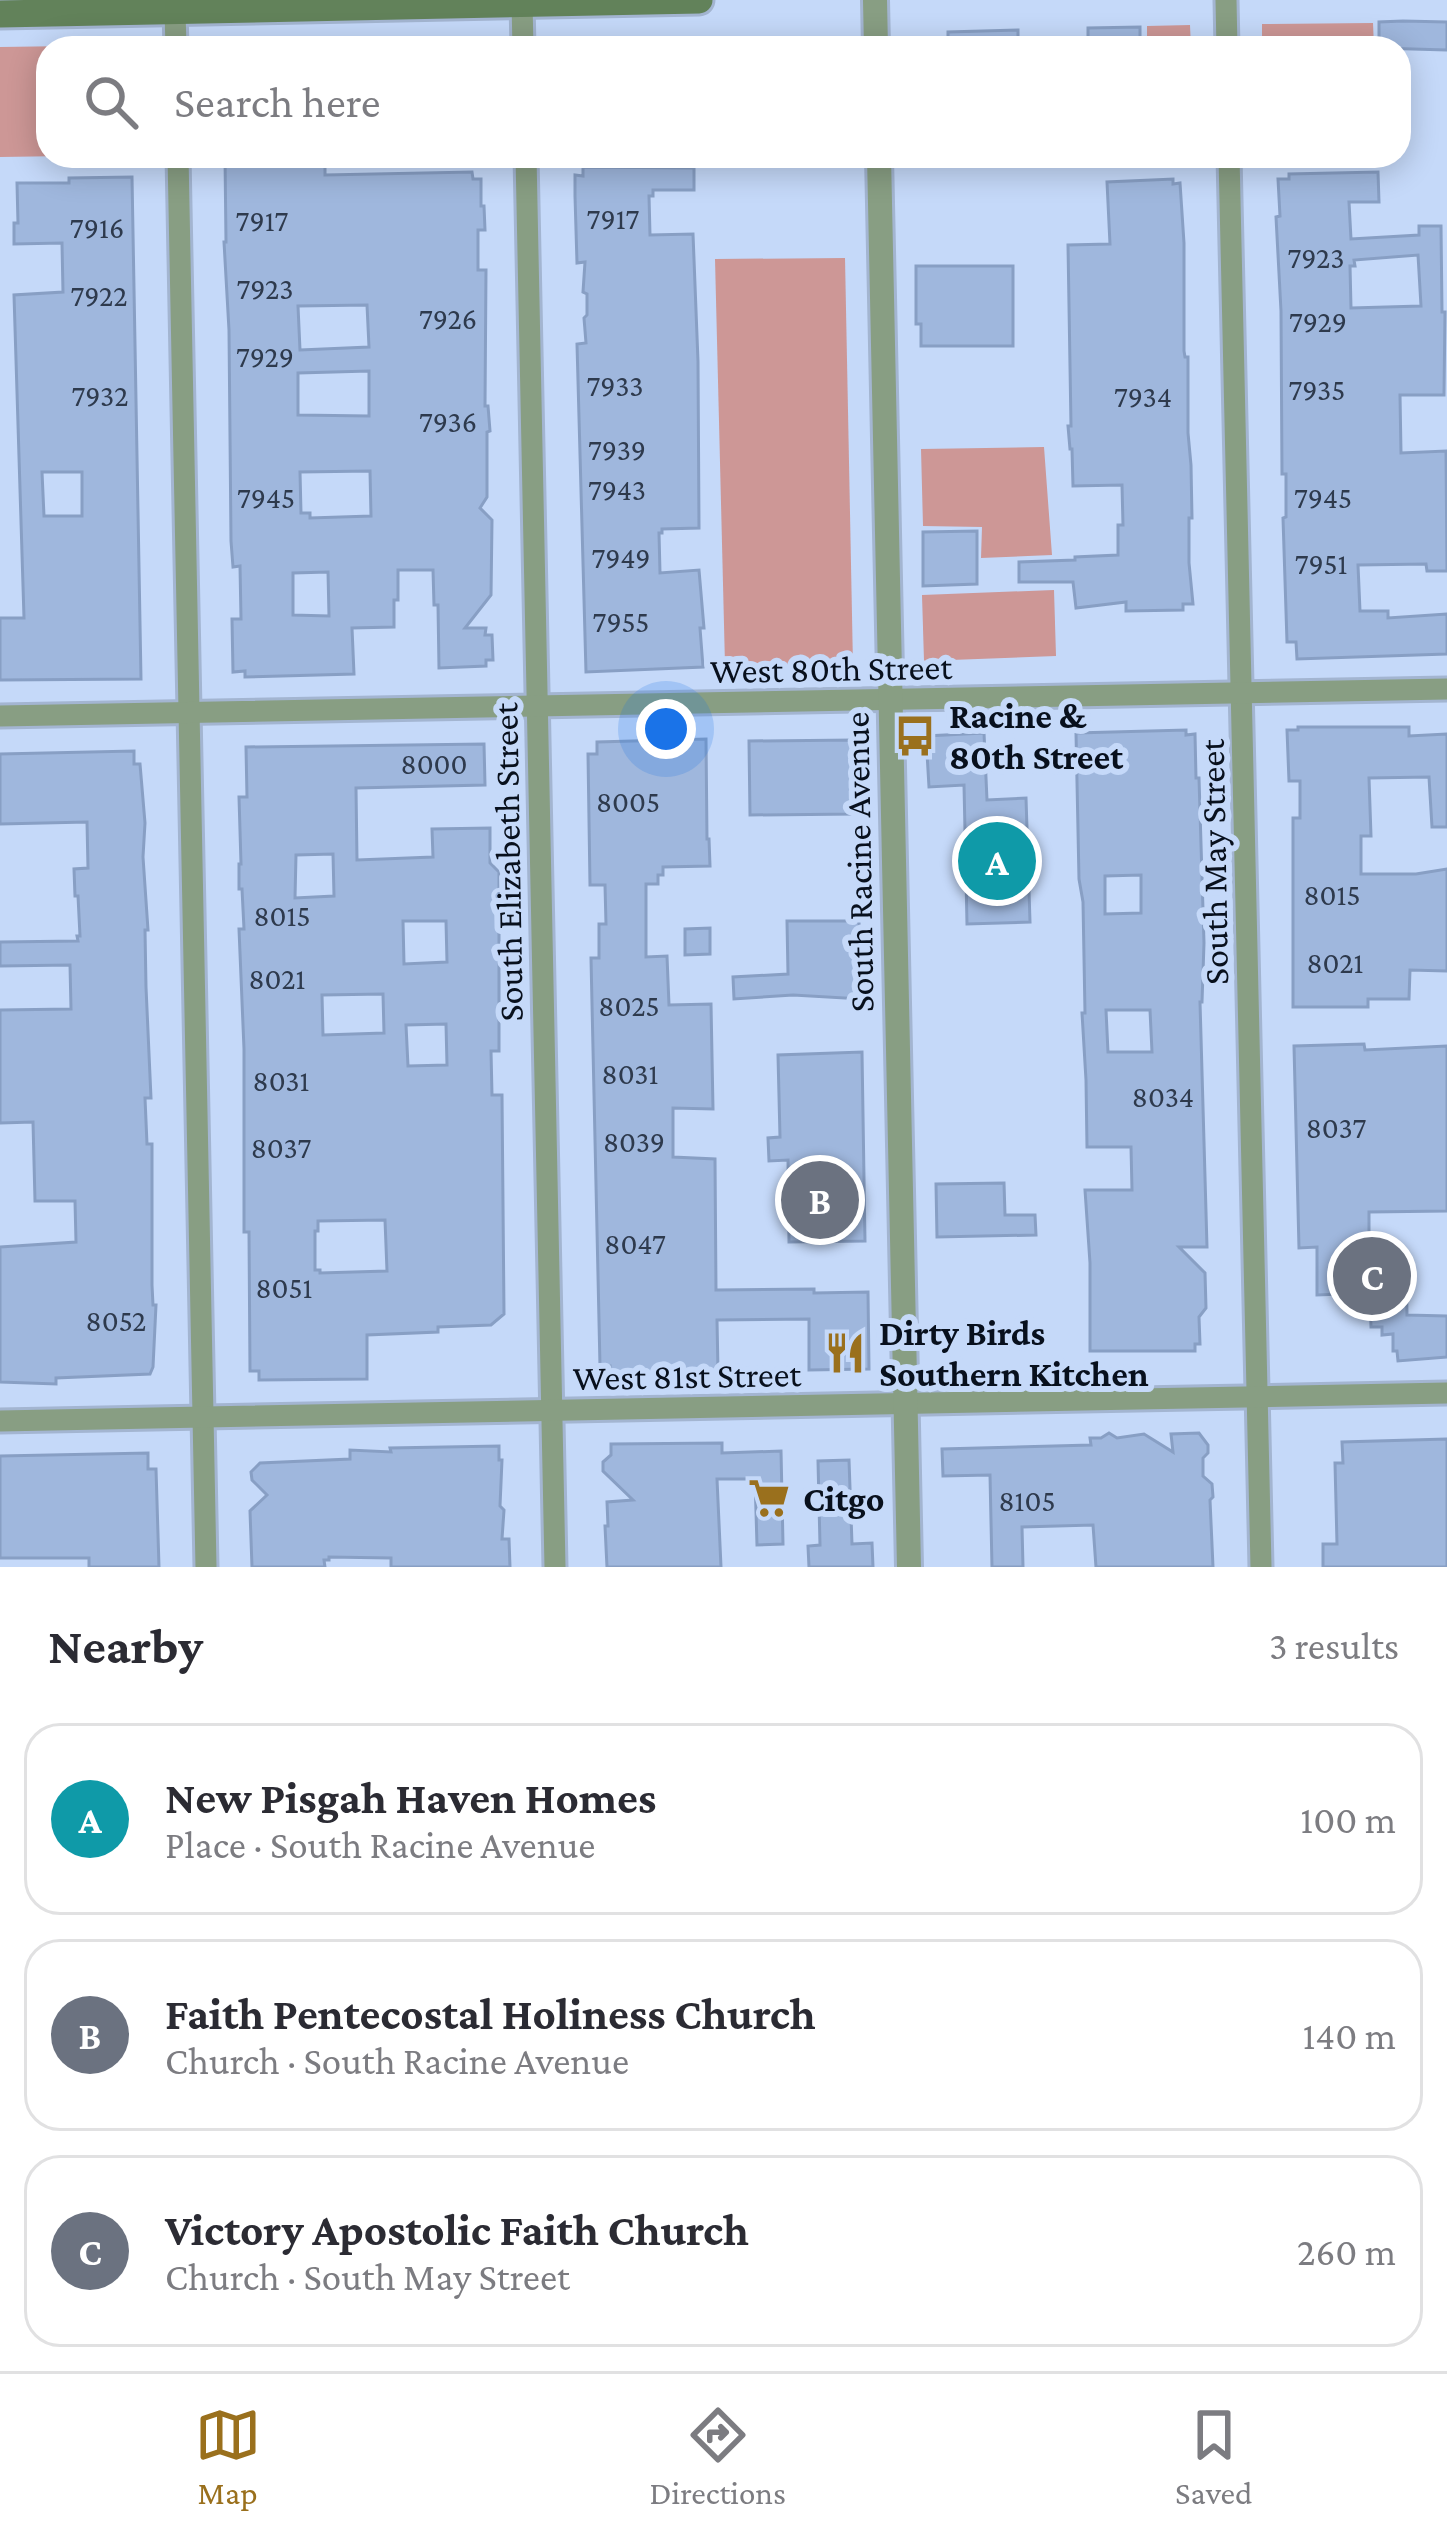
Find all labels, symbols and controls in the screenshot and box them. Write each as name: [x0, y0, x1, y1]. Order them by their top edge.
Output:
search box: [36, 36, 1411, 168]
icon: search: [78, 69, 144, 135]
text: Search here: [174, 77, 381, 127]
house number: 7917: [587, 202, 640, 235]
house number: 7917: [236, 204, 289, 237]
house number: 7916: [70, 211, 124, 244]
house number: 7923: [1287, 241, 1345, 274]
house number: 7923: [236, 272, 294, 305]
house number: 7922: [70, 279, 128, 312]
house number: 7926: [419, 302, 477, 335]
house number: 7929: [1289, 305, 1347, 338]
house number: 7929: [236, 340, 294, 373]
house number: 7933: [587, 369, 643, 402]
house number: 7935: [1288, 373, 1346, 406]
house number: 7932: [71, 379, 129, 412]
house number: 7934: [1114, 380, 1172, 413]
house number: 7936: [419, 405, 477, 438]
house number: 7939: [588, 433, 646, 466]
house number: 7943: [588, 473, 646, 506]
house number: 7945: [237, 481, 295, 514]
house number: 7945: [1294, 481, 1352, 514]
house number: 7949: [591, 541, 651, 574]
house number: 7951: [1295, 547, 1347, 580]
house number: 7955: [593, 605, 649, 638]
street label: West 80th Street: [710, 647, 954, 691]
place label: Racine & 80th Street: [949, 696, 1124, 777]
your location: [636, 699, 696, 759]
street label: South Elizabeth Street: [485, 701, 531, 1022]
street label: South Racine Avenue: [836, 711, 882, 1013]
bus stop icon: Racine & 80th Street: [892, 713, 938, 759]
street label: South May Street: [1192, 738, 1236, 985]
house number: 8000: [400, 747, 468, 780]
house number: 8005: [596, 785, 660, 818]
pin: A: [958, 816, 1036, 906]
house number: 8015: [1303, 878, 1361, 911]
house number: 8015: [253, 899, 311, 932]
house number: 8021: [1306, 946, 1364, 979]
house number: 8021: [248, 962, 306, 995]
house number: 8025: [598, 989, 660, 1022]
house number: 8031: [601, 1057, 659, 1090]
house number: 8031: [252, 1064, 310, 1097]
house number: 8034: [1132, 1080, 1194, 1113]
house number: 8037: [1306, 1111, 1366, 1144]
house number: 8039: [603, 1125, 665, 1158]
house number: 8037: [251, 1131, 311, 1164]
pin: B: [781, 1155, 859, 1245]
house number: 8047: [604, 1227, 666, 1260]
pin: C: [1333, 1231, 1411, 1321]
house number: 8051: [255, 1271, 313, 1304]
house number: 8052: [86, 1304, 146, 1337]
place label: Dirty Birds Southern Kitchen: [879, 1313, 1149, 1394]
restaurant icon: Dirty Birds Southern Kitchen: [822, 1330, 868, 1376]
street label: West 81st Street: [572, 1354, 803, 1398]
supermarket icon: Citgo: [746, 1475, 792, 1521]
place label: Citgo: [803, 1479, 885, 1519]
house number: 8105: [998, 1484, 1056, 1517]
text: Nearby: [48, 1617, 203, 1674]
text: 3 results: [1269, 1624, 1399, 1667]
text: New Pisgah Haven Homes: [165, 1773, 656, 1823]
text: A: [78, 1798, 102, 1841]
text: 100 m: [1300, 1798, 1396, 1841]
text: Place · South Racine Avenue: [165, 1823, 596, 1866]
text: Faith Pentecostal Holiness Church: [165, 1989, 816, 2039]
text: B: [79, 2014, 101, 2057]
text: 140 m: [1302, 2014, 1396, 2057]
text: Church · South Racine Avenue: [165, 2039, 629, 2082]
text: Victory Apostolic Faith Church: [165, 2205, 749, 2255]
text: C: [78, 2230, 102, 2273]
text: 260 m: [1297, 2230, 1396, 2273]
text: Church · South May Street: [165, 2255, 570, 2298]
tab: Map: [195, 2402, 261, 2511]
tab: Directions: [650, 2402, 786, 2511]
tab: Saved: [1175, 2402, 1252, 2511]

